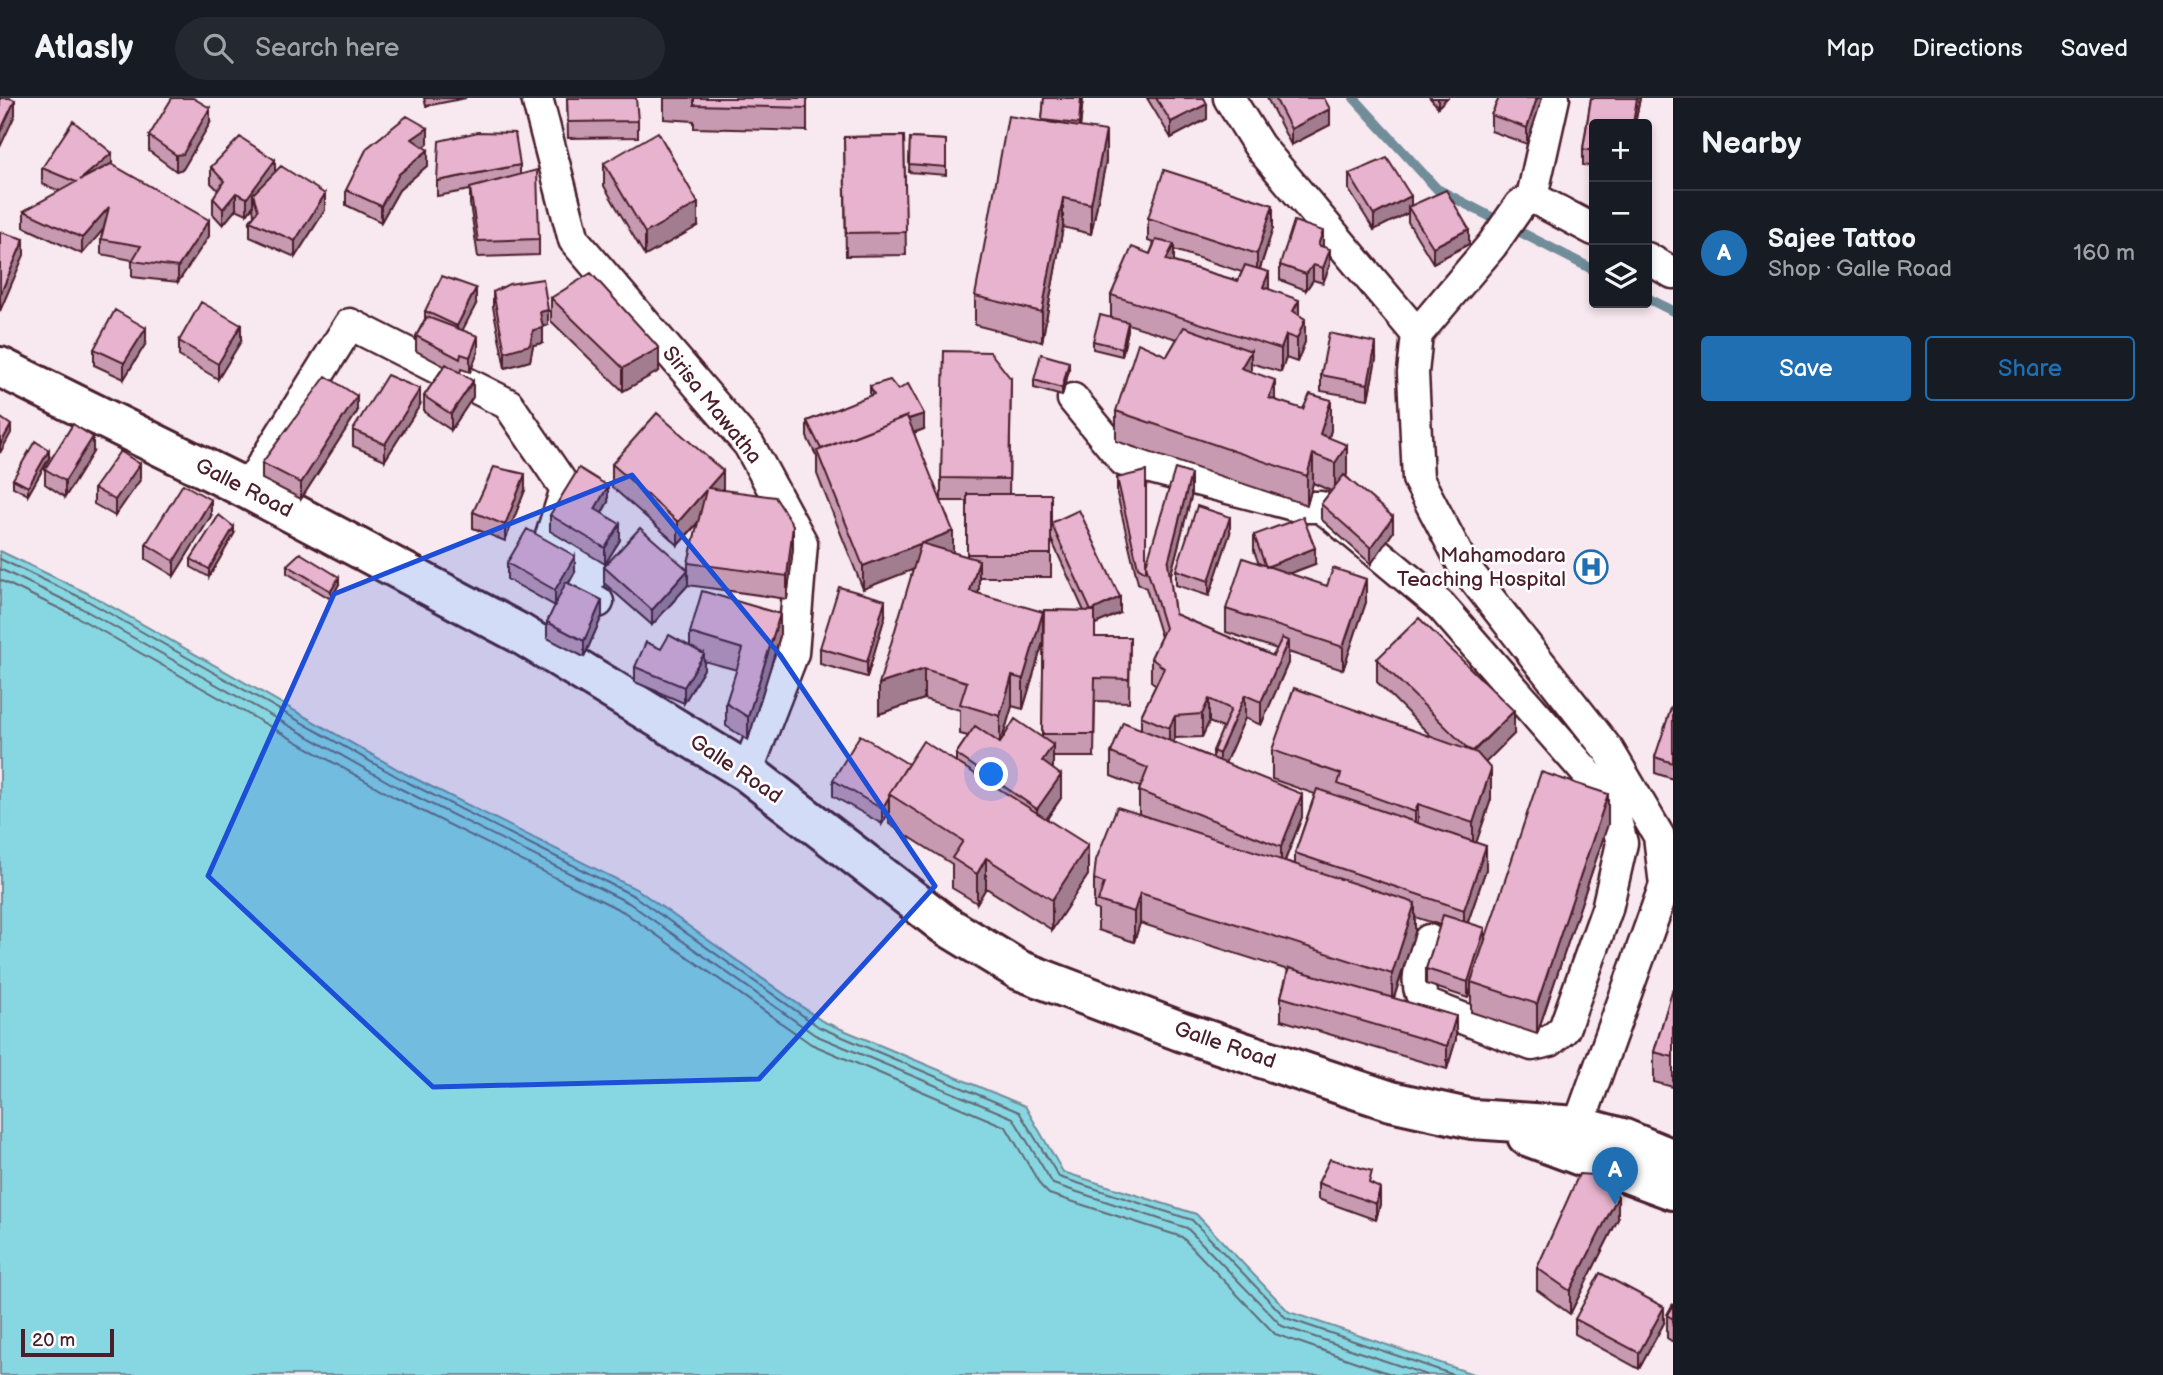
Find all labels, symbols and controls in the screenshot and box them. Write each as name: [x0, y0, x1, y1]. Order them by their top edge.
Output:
search box: [175, 17, 665, 80]
text: Atlasly: [35, 28, 133, 68]
icon: search: [199, 29, 237, 67]
text: Search here: [255, 33, 399, 64]
text: Map: [1826, 34, 1874, 63]
text: Directions: [1912, 34, 2023, 63]
text: Saved: [2061, 34, 2128, 63]
map controls: [1589, 119, 1652, 308]
button: +: [1589, 119, 1652, 182]
text: Nearby: [1701, 126, 1801, 162]
button: −: [1589, 182, 1652, 245]
text: Sajee Tattoo: [1768, 224, 1916, 255]
text: A: [1717, 239, 1731, 267]
text: 160 m: [2073, 239, 2135, 267]
button: layers: [1589, 245, 1652, 308]
text: Shop · Galle Road: [1768, 255, 1952, 283]
button: Save: [1701, 336, 1911, 401]
button: Share: [1925, 336, 2135, 401]
street label: Sirisa Mawatha: [657, 341, 767, 469]
street label: Galle Road: [191, 453, 297, 523]
place label: Mahamodara Teaching Hospital: [1397, 543, 1566, 592]
hospital icon: Mahamodara Teaching Hospital: [1572, 548, 1610, 586]
street label: Galle Road: [685, 729, 787, 809]
your location: [974, 757, 1008, 791]
street label: Galle Road: [1171, 1016, 1279, 1074]
pin: A: [1592, 1147, 1638, 1205]
scale bar: [21, 1326, 114, 1358]
text: 20 m: [32, 1329, 75, 1352]

